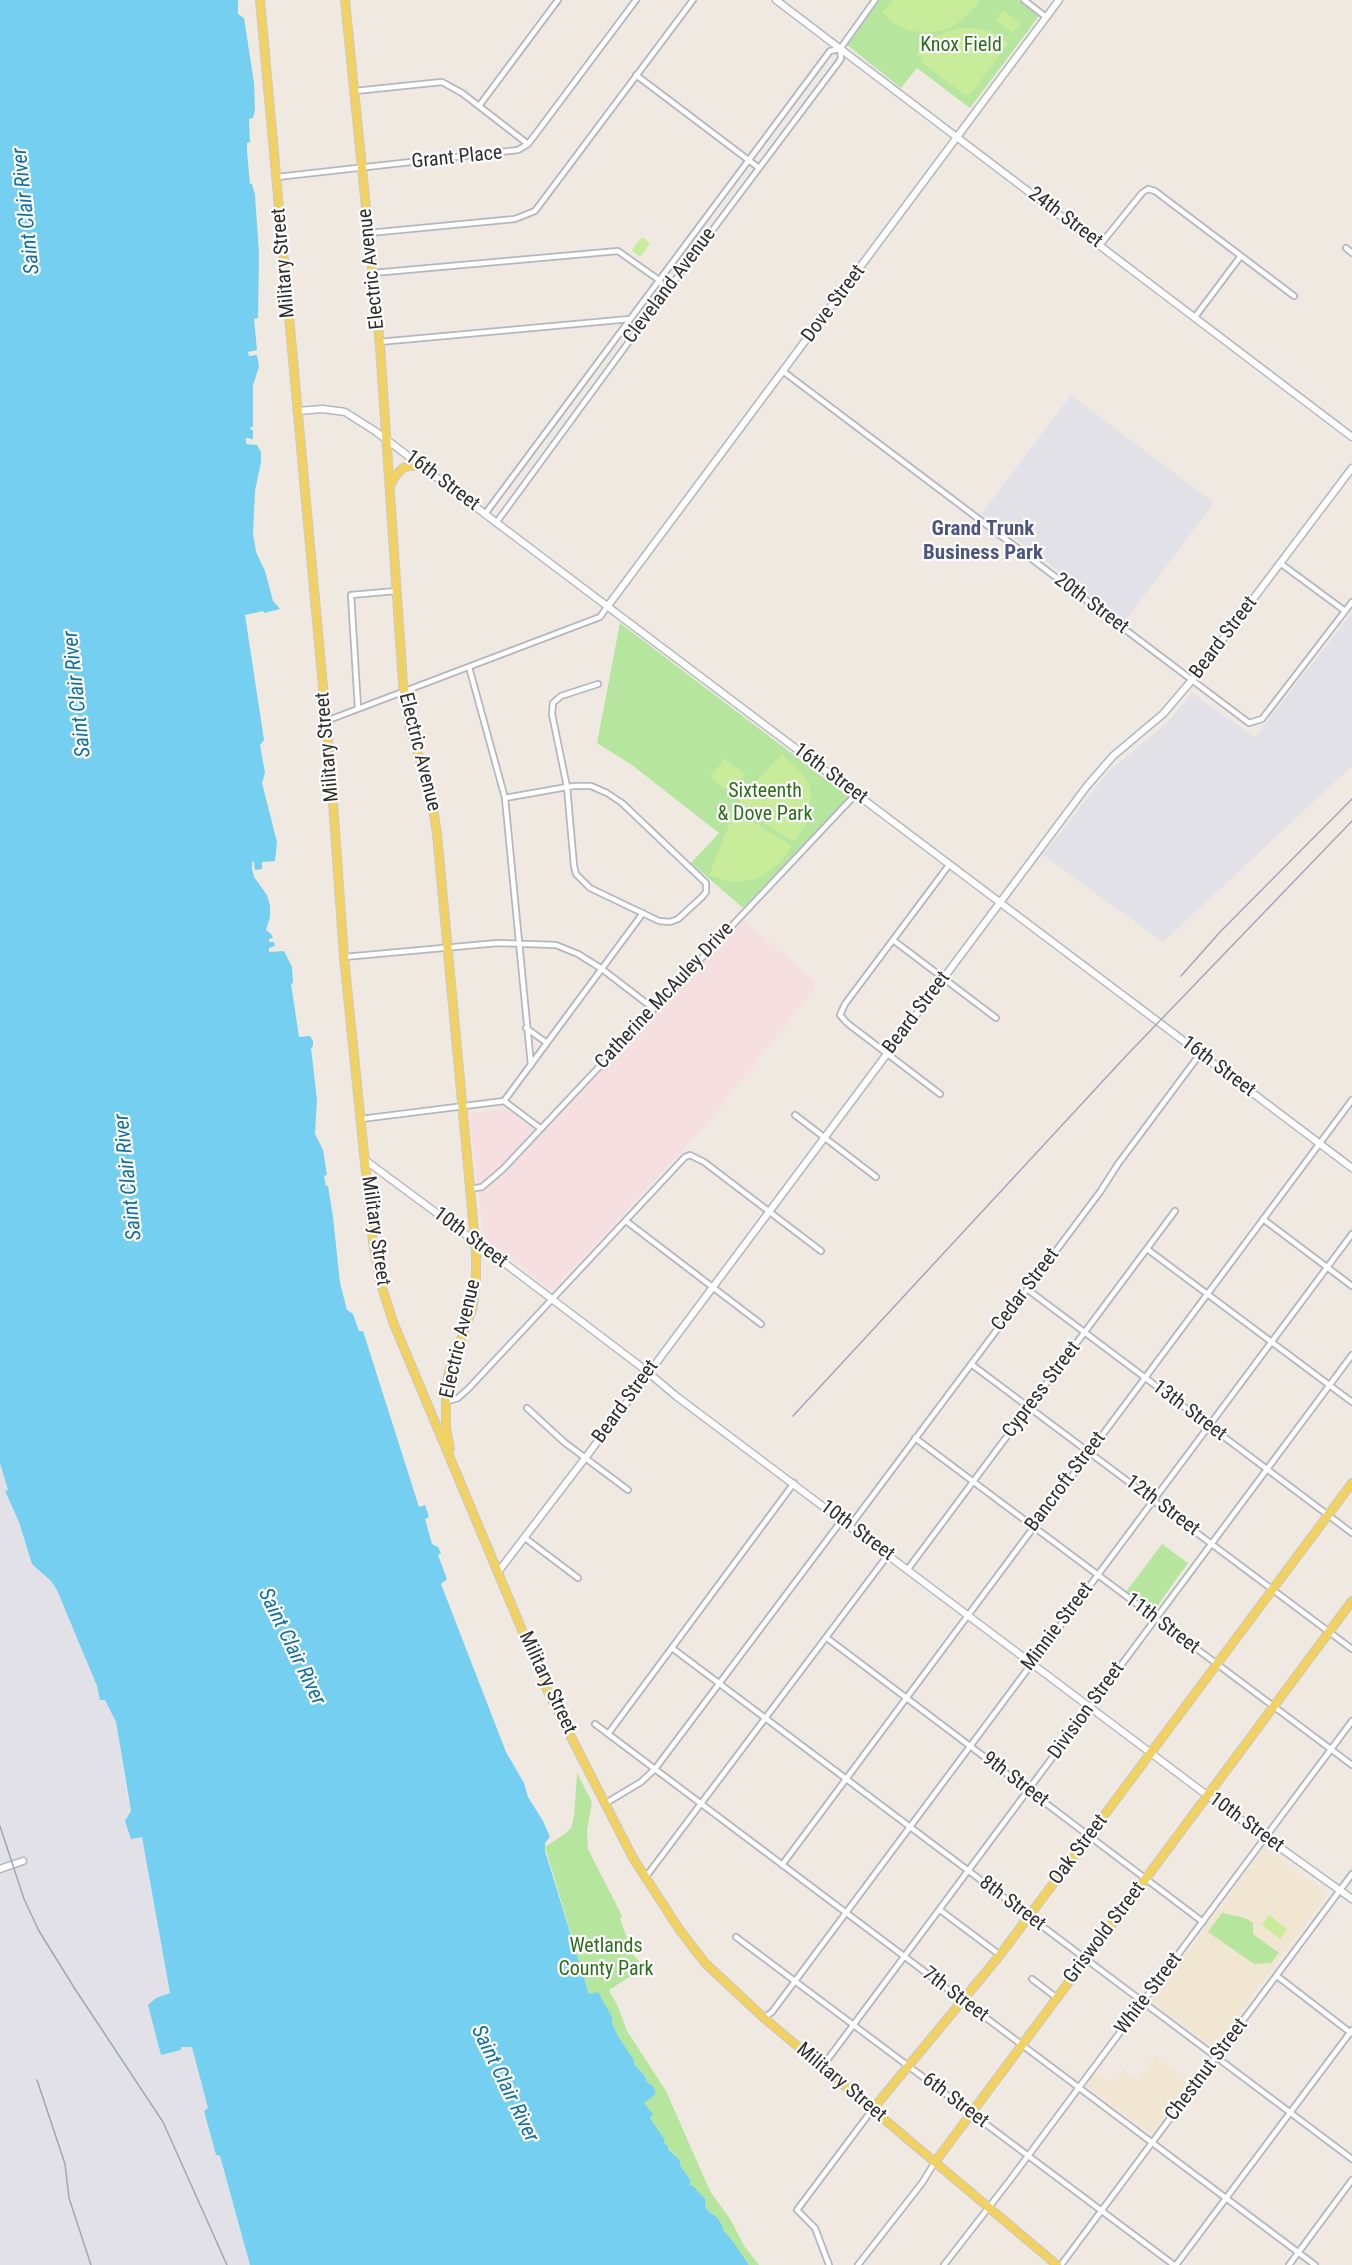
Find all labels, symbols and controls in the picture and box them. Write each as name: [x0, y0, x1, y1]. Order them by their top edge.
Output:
park label: Knox Field: [920, 34, 1002, 58]
street label: Grant Place: [410, 141, 504, 175]
water label: Saint Clair River: [8, 146, 46, 276]
street label: 24th Street: [1023, 182, 1107, 254]
street label: Military Street: [267, 207, 301, 319]
street label: Electric Avenue: [354, 208, 390, 330]
street label: Cleveland Avenue: [619, 223, 721, 349]
street label: Dove Street: [797, 261, 871, 347]
street label: 16th Street: [400, 445, 484, 517]
district label: Grand Trunk Business Park: [923, 517, 1043, 567]
street label: 20th Street: [1049, 568, 1133, 640]
street label: Beard Street: [1185, 592, 1263, 684]
water label: Saint Clair River: [59, 629, 97, 759]
street label: Electric Avenue: [393, 690, 445, 814]
street label: Military Street: [311, 691, 345, 803]
street label: 16th Street: [788, 738, 872, 810]
park label: Sixteenth & Dove Park: [718, 780, 812, 827]
street label: Catherine McAuley Drive: [591, 917, 739, 1075]
street label: Beard Street: [878, 967, 956, 1059]
street label: 16th Street: [1176, 1031, 1260, 1103]
water label: Saint Clair River: [110, 1112, 148, 1242]
street label: Military Street: [355, 1175, 395, 1287]
street label: 10th Street: [428, 1202, 512, 1274]
street label: Cedar Street: [987, 1244, 1065, 1336]
street label: Electric Avenue: [436, 1277, 486, 1401]
street label: Cypress Street: [998, 1337, 1086, 1443]
street label: Beard Street: [588, 1356, 664, 1448]
street label: 13th Street: [1147, 1375, 1231, 1447]
street label: Bancroft Street: [1021, 1427, 1111, 1537]
street label: 12th Street: [1120, 1470, 1204, 1542]
street label: 10th Street: [815, 1495, 899, 1567]
street label: Minnie Street: [1017, 1578, 1099, 1676]
water label: Saint Clair River: [252, 1584, 330, 1710]
street label: 11th Street: [1120, 1588, 1204, 1660]
street label: Military Street: [513, 1628, 581, 1738]
street label: Division Street: [1044, 1658, 1130, 1764]
street label: 9th Street: [977, 1747, 1053, 1813]
street label: 10th Street: [1204, 1788, 1288, 1858]
street label: Oak Street: [1045, 1810, 1113, 1890]
street label: 8th Street: [974, 1871, 1050, 1937]
street label: Griswold Street: [1059, 1878, 1151, 1988]
park label: Wetlands County Park: [558, 1935, 654, 1982]
street label: White Street: [1110, 1948, 1188, 2040]
street label: 7th Street: [917, 1962, 993, 2028]
street label: Chestnut Street: [1161, 2014, 1253, 2126]
water label: Saint Clair River: [465, 2021, 543, 2147]
street label: Military Street: [791, 2038, 891, 2128]
street label: 6th Street: [917, 2068, 993, 2134]

